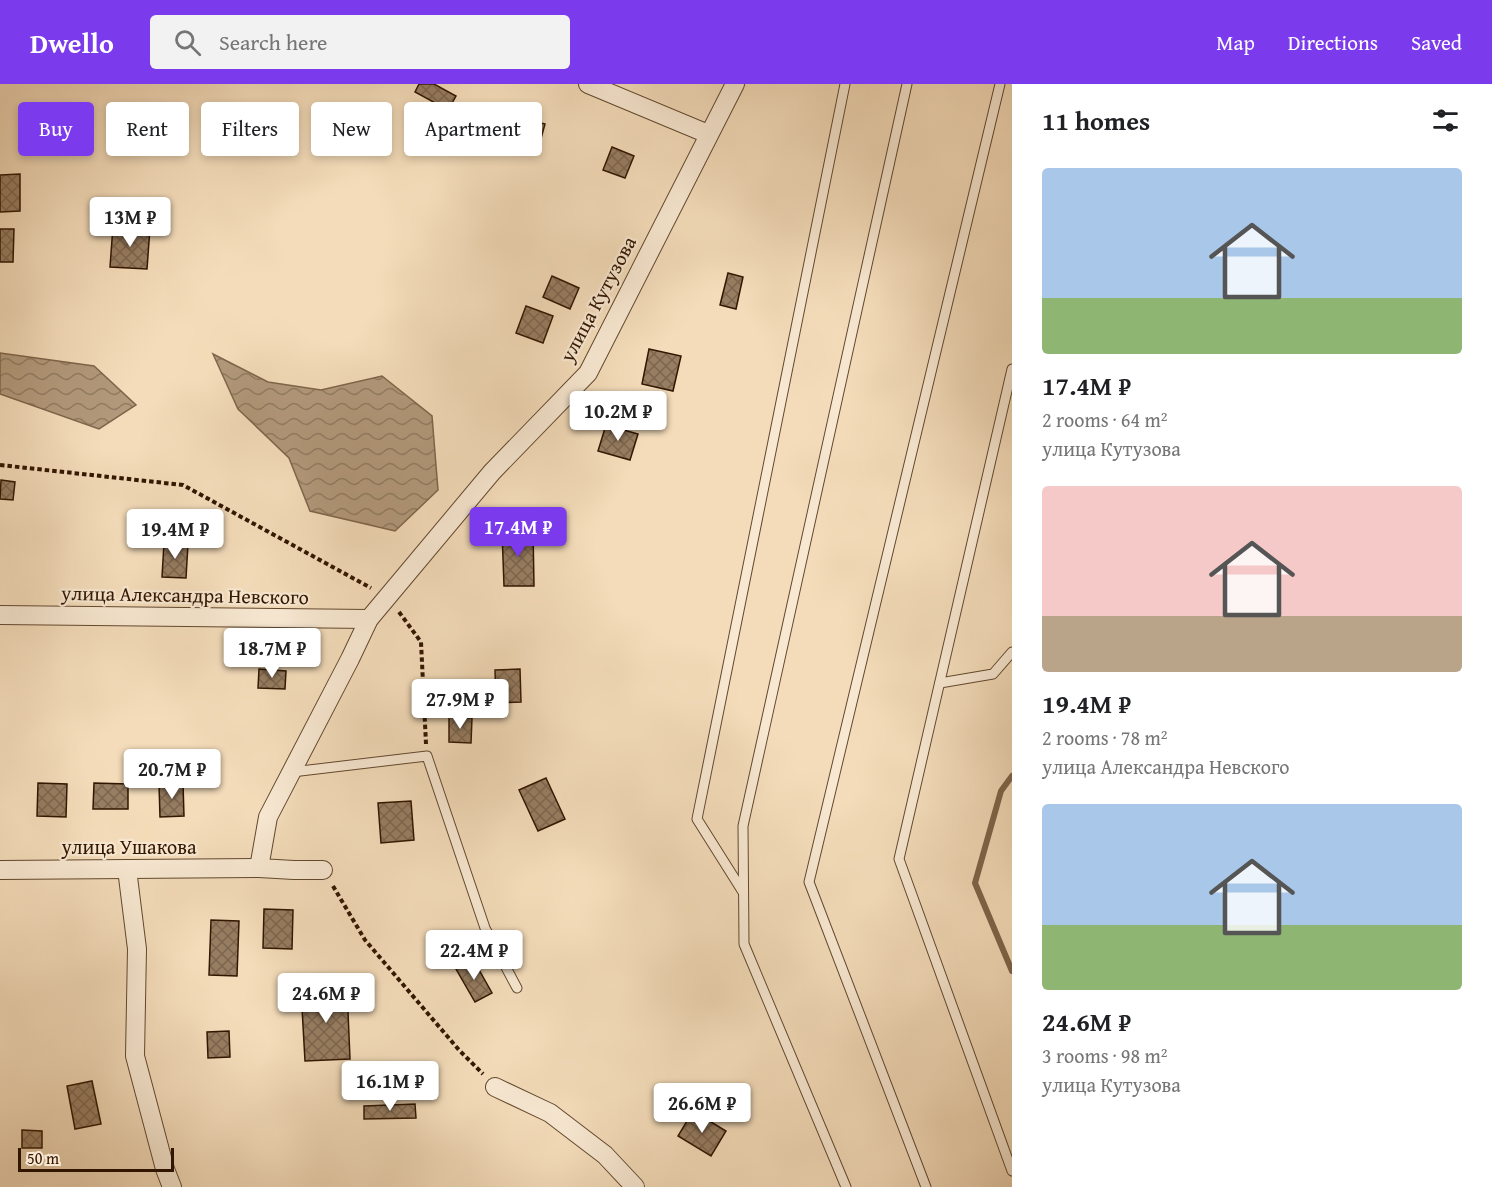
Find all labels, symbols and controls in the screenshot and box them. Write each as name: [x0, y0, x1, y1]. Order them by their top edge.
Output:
search box: [150, 15, 570, 69]
text: Dwello: [30, 22, 114, 63]
icon: search: [171, 26, 204, 59]
text: Search here: [219, 26, 327, 58]
text: Map: [1216, 27, 1255, 58]
text: Directions: [1288, 27, 1378, 58]
text: Saved: [1411, 27, 1462, 58]
text: 11 homes: [1042, 101, 1150, 140]
chip: Buy: [18, 102, 94, 156]
chip: Rent: [106, 102, 189, 156]
chip: Filters: [201, 102, 299, 156]
chip: New: [311, 102, 392, 156]
chip: Apartment: [404, 102, 542, 156]
icon: filters: [1429, 104, 1462, 137]
pin: 13M ₽: [88, 197, 172, 248]
text: 13M ₽: [104, 202, 156, 231]
icon: home: [1198, 207, 1306, 315]
street label: улица Кутузова: [552, 230, 643, 368]
text: 17.4M ₽: [1042, 366, 1131, 405]
pin: 10.2M ₽: [563, 391, 673, 442]
text: 10.2M ₽: [584, 396, 652, 425]
text: 2 rooms · 64 m²: [1042, 405, 1168, 434]
text: улица Кутузова: [1042, 434, 1181, 463]
pin: 17.4M ₽: [463, 507, 573, 558]
pin: 19.4M ₽: [120, 509, 230, 560]
text: 17.4M ₽: [484, 512, 552, 541]
text: 19.4M ₽: [141, 514, 209, 543]
icon: home: [1198, 525, 1306, 633]
street label: улица Александра Невского: [60, 578, 309, 611]
pin: 18.7M ₽: [217, 628, 327, 679]
text: 18.7M ₽: [238, 633, 306, 662]
pin: 27.9M ₽: [405, 679, 515, 730]
text: 27.9M ₽: [426, 684, 494, 713]
text: 19.4M ₽: [1042, 684, 1131, 723]
text: 2 rooms · 78 m²: [1042, 723, 1168, 752]
pin: 20.7M ₽: [117, 749, 227, 800]
text: улица Александра Невского: [1042, 752, 1290, 781]
text: 20.7M ₽: [138, 754, 206, 783]
street label: улица Ушакова: [60, 832, 197, 861]
icon: home: [1198, 843, 1306, 951]
pin: 22.4M ₽: [419, 930, 529, 981]
text: 22.4M ₽: [440, 935, 508, 964]
pin: 24.6M ₽: [271, 973, 381, 1024]
text: 24.6M ₽: [292, 978, 360, 1007]
text: 24.6M ₽: [1042, 1002, 1131, 1041]
text: 3 rooms · 98 m²: [1042, 1041, 1168, 1070]
pin: 16.1M ₽: [335, 1061, 445, 1112]
text: 16.1M ₽: [356, 1066, 424, 1095]
text: улица Кутузова: [1042, 1070, 1181, 1099]
pin: 26.6M ₽: [647, 1083, 757, 1134]
text: 26.6M ₽: [668, 1088, 736, 1117]
scale bar: [18, 1145, 174, 1172]
text: 50 m: [27, 1146, 59, 1170]

